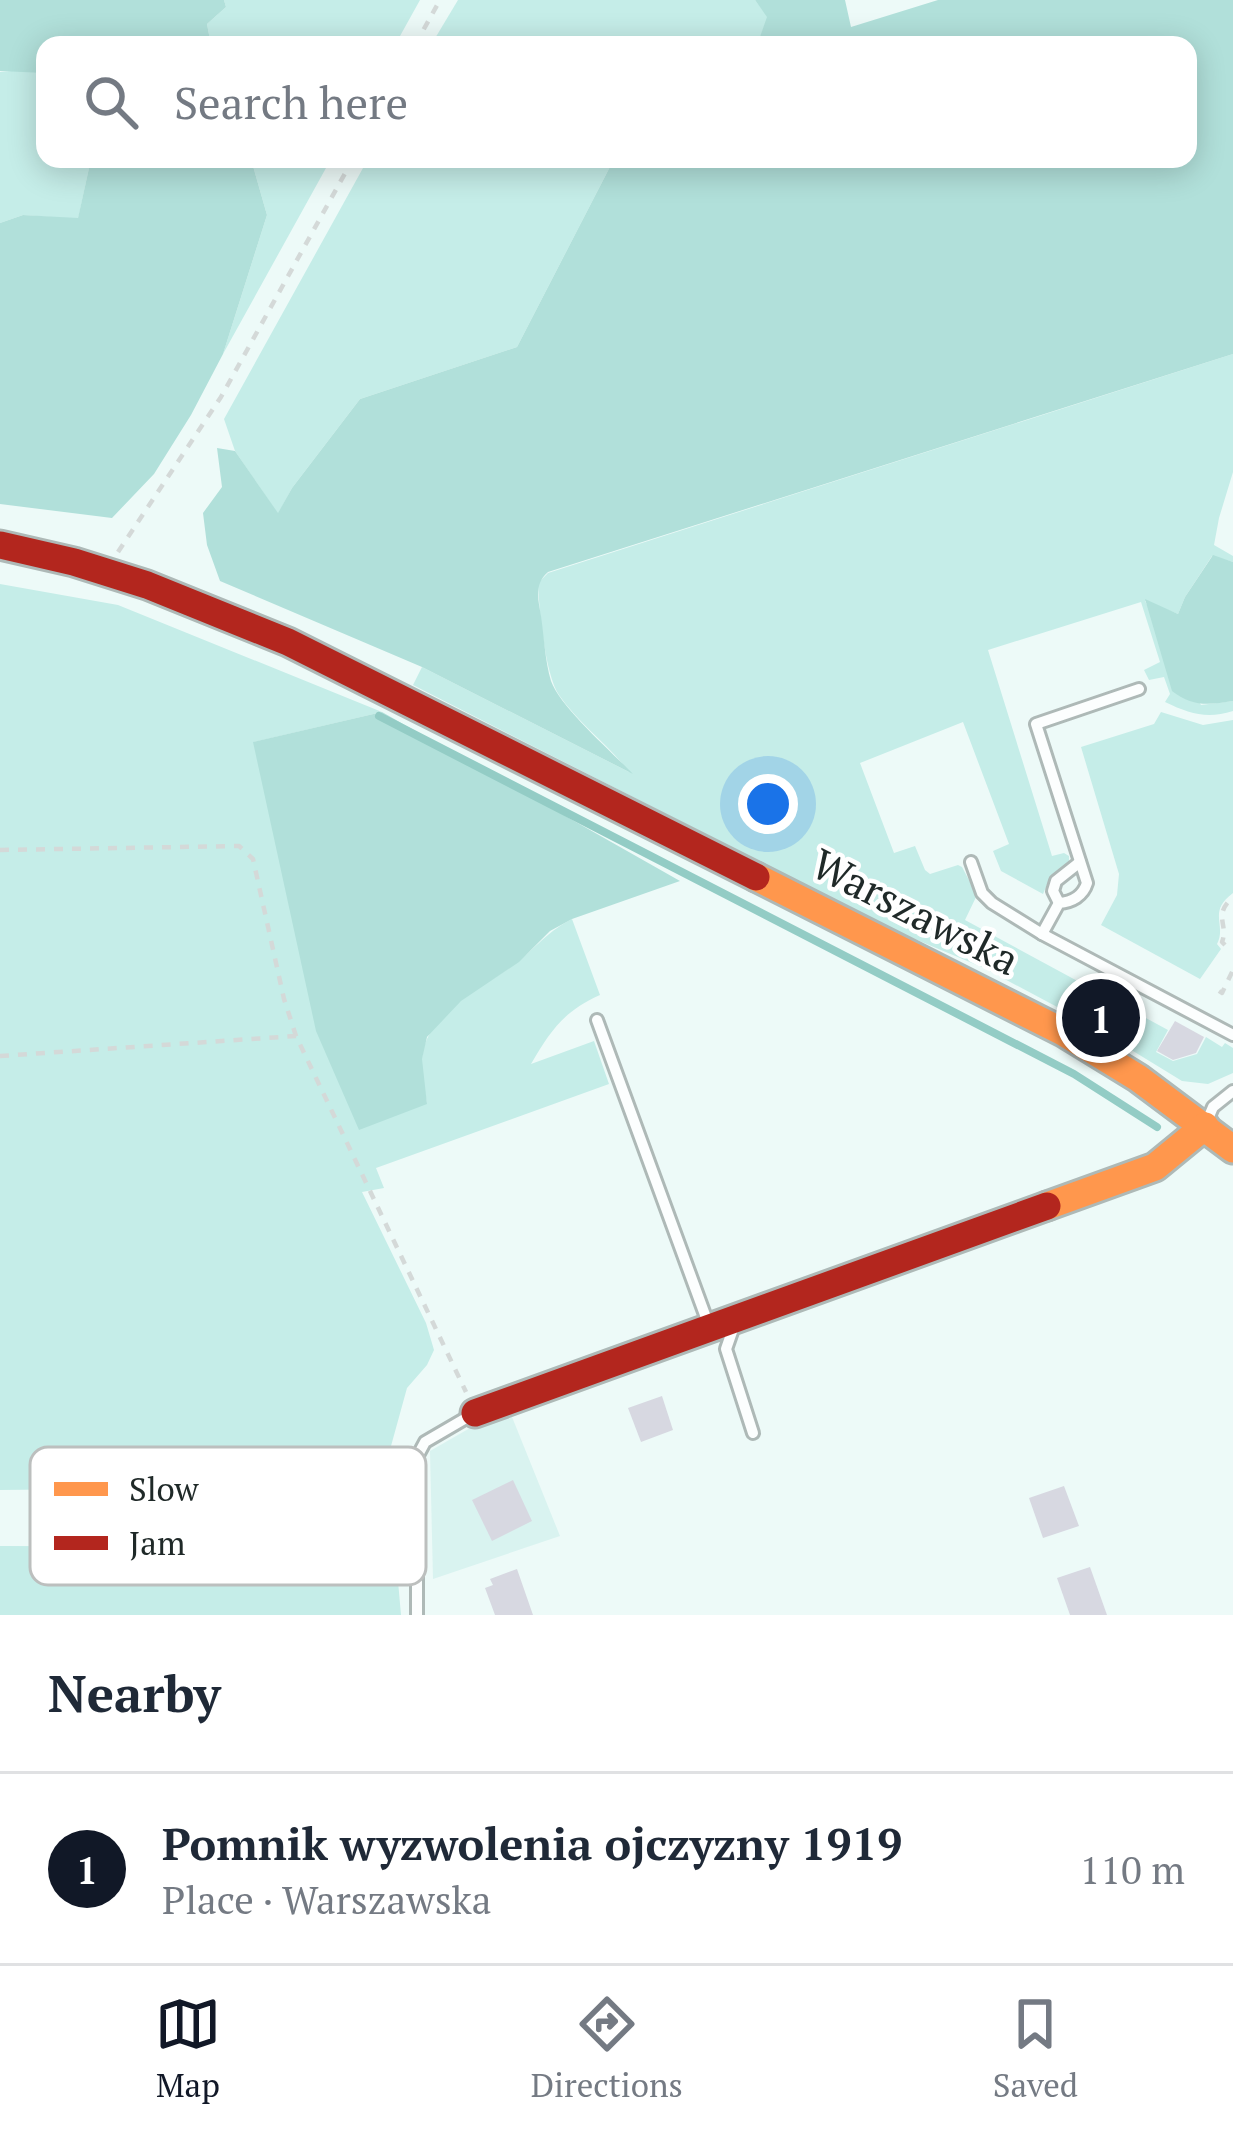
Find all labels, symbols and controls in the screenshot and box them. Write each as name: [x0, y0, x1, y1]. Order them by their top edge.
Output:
search box: [36, 36, 1197, 168]
icon: search: [78, 69, 144, 135]
text: Search here: [174, 72, 408, 132]
your location: [738, 774, 798, 834]
street label: Warszawska: [803, 835, 1029, 987]
pin: 1: [1062, 973, 1140, 1063]
legend: [30, 1447, 426, 1585]
text: Slow: [129, 1467, 199, 1510]
text: Jam: [129, 1521, 185, 1564]
text: Nearby: [48, 1659, 221, 1727]
text: Pomnik wyzwolenia ojczyzny 1919: [162, 1813, 903, 1873]
text: 1: [76, 1843, 98, 1895]
text: 110 m: [1080, 1843, 1185, 1895]
text: Place · Warszawska: [162, 1873, 491, 1925]
tab: Map: [155, 1991, 221, 2106]
tab: Directions: [531, 1991, 683, 2106]
tab: Saved: [993, 1991, 1078, 2106]

